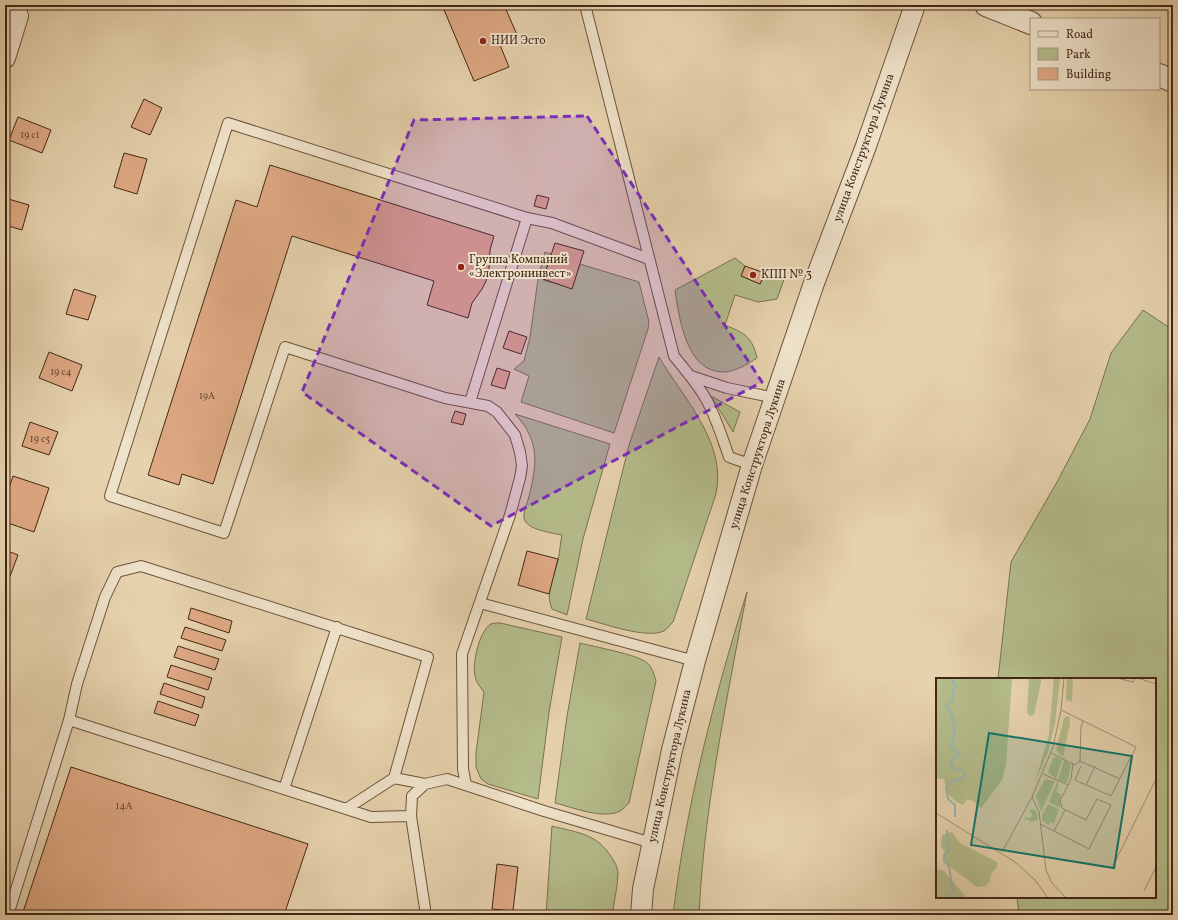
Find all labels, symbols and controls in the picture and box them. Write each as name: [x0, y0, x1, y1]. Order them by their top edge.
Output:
legend: [1030, 18, 1160, 90]
text: Road: [1066, 27, 1093, 43]
place label: НИИ Эсто: [491, 33, 546, 49]
marker: НИИ Эсто: [478, 36, 488, 46]
text: Park: [1066, 47, 1091, 63]
text: Building: [1066, 67, 1111, 83]
street label: улица Конструктора Лукина: [830, 71, 898, 225]
house number: 19 с1: [20, 128, 40, 142]
place label: Группа Компаний «Электронинвест»: [469, 252, 572, 282]
marker: Группа Компаний «Электронинвест»: [456, 262, 466, 272]
place label: КПП № 3: [761, 267, 812, 283]
marker: КПП № 3: [748, 270, 758, 280]
house number: 19 с4: [50, 365, 72, 379]
street label: улица Конструктора Лукина: [726, 377, 790, 531]
house number: 19А: [199, 389, 215, 403]
house number: 19 с5: [30, 432, 50, 446]
inset map: [936, 678, 1156, 898]
street label: улица Конструктора Лукина: [645, 688, 695, 844]
house number: 14А: [116, 799, 132, 813]

